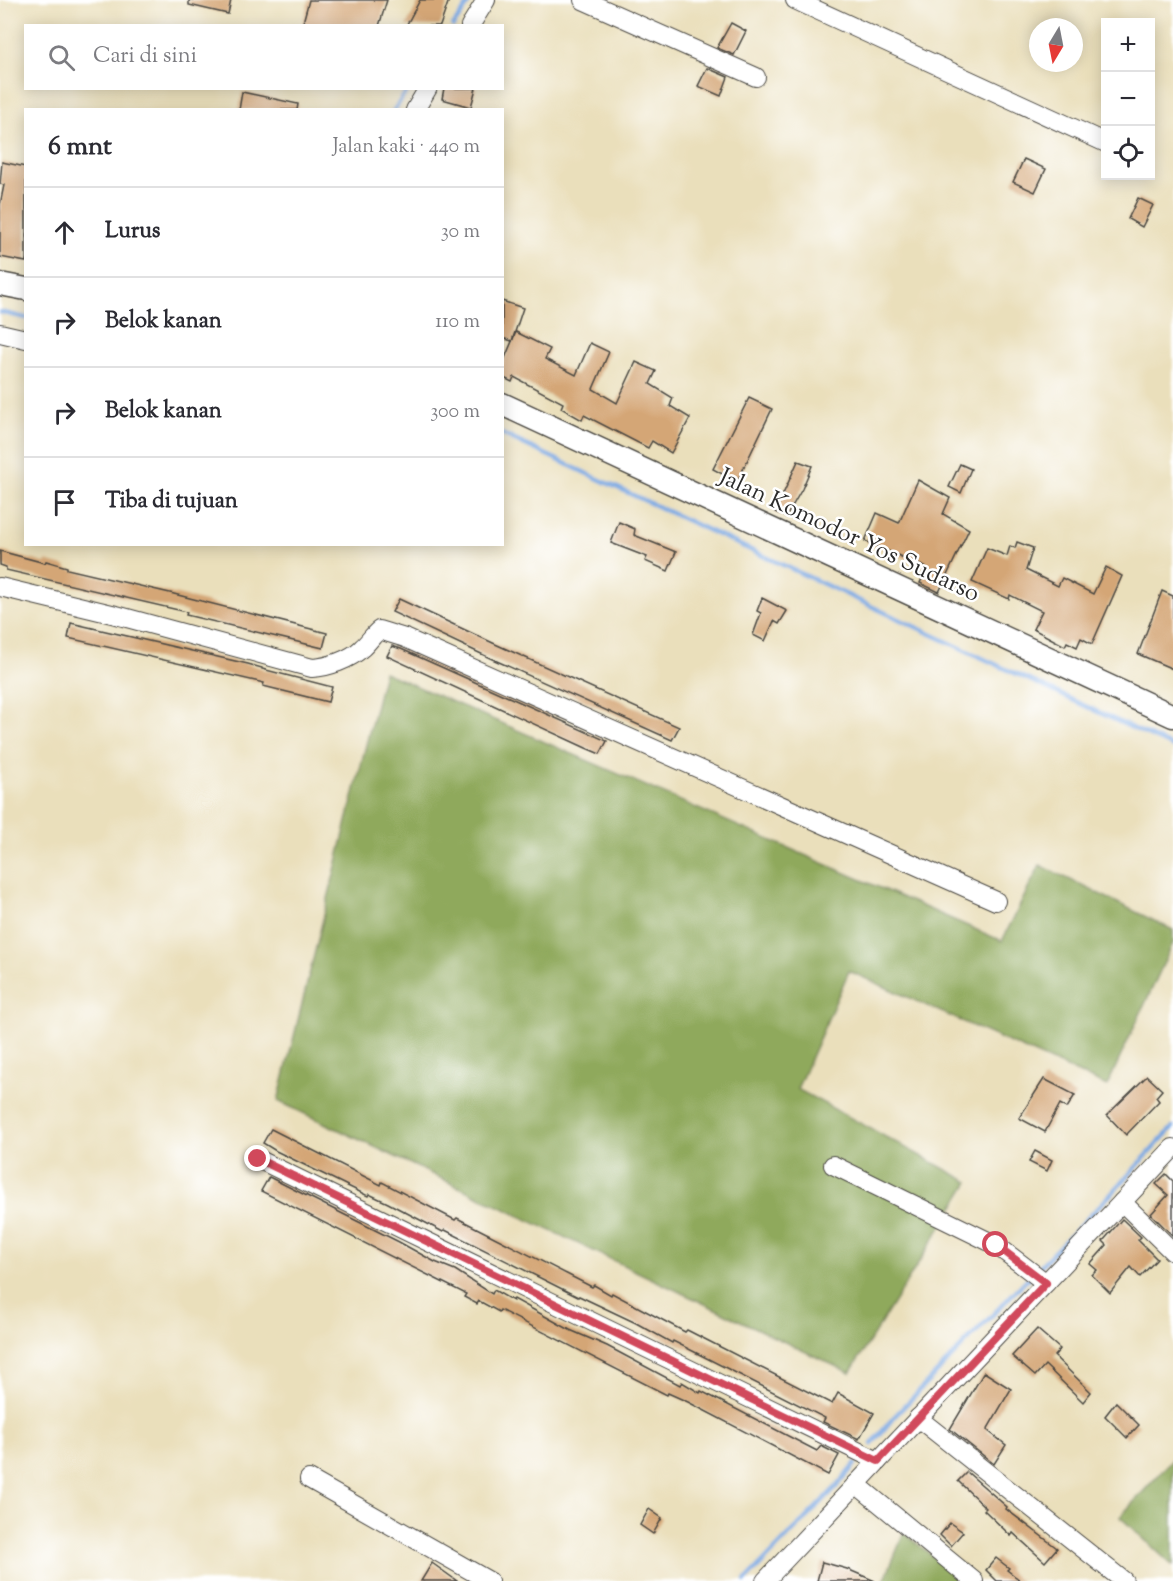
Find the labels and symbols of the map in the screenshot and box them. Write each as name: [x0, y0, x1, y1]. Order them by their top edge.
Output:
north arrow: [1029, 18, 1083, 72]
street label: Jalan Komodor Yos Sudarso: [711, 460, 985, 611]
route end: [244, 1145, 270, 1171]
route start: [982, 1231, 1008, 1257]

